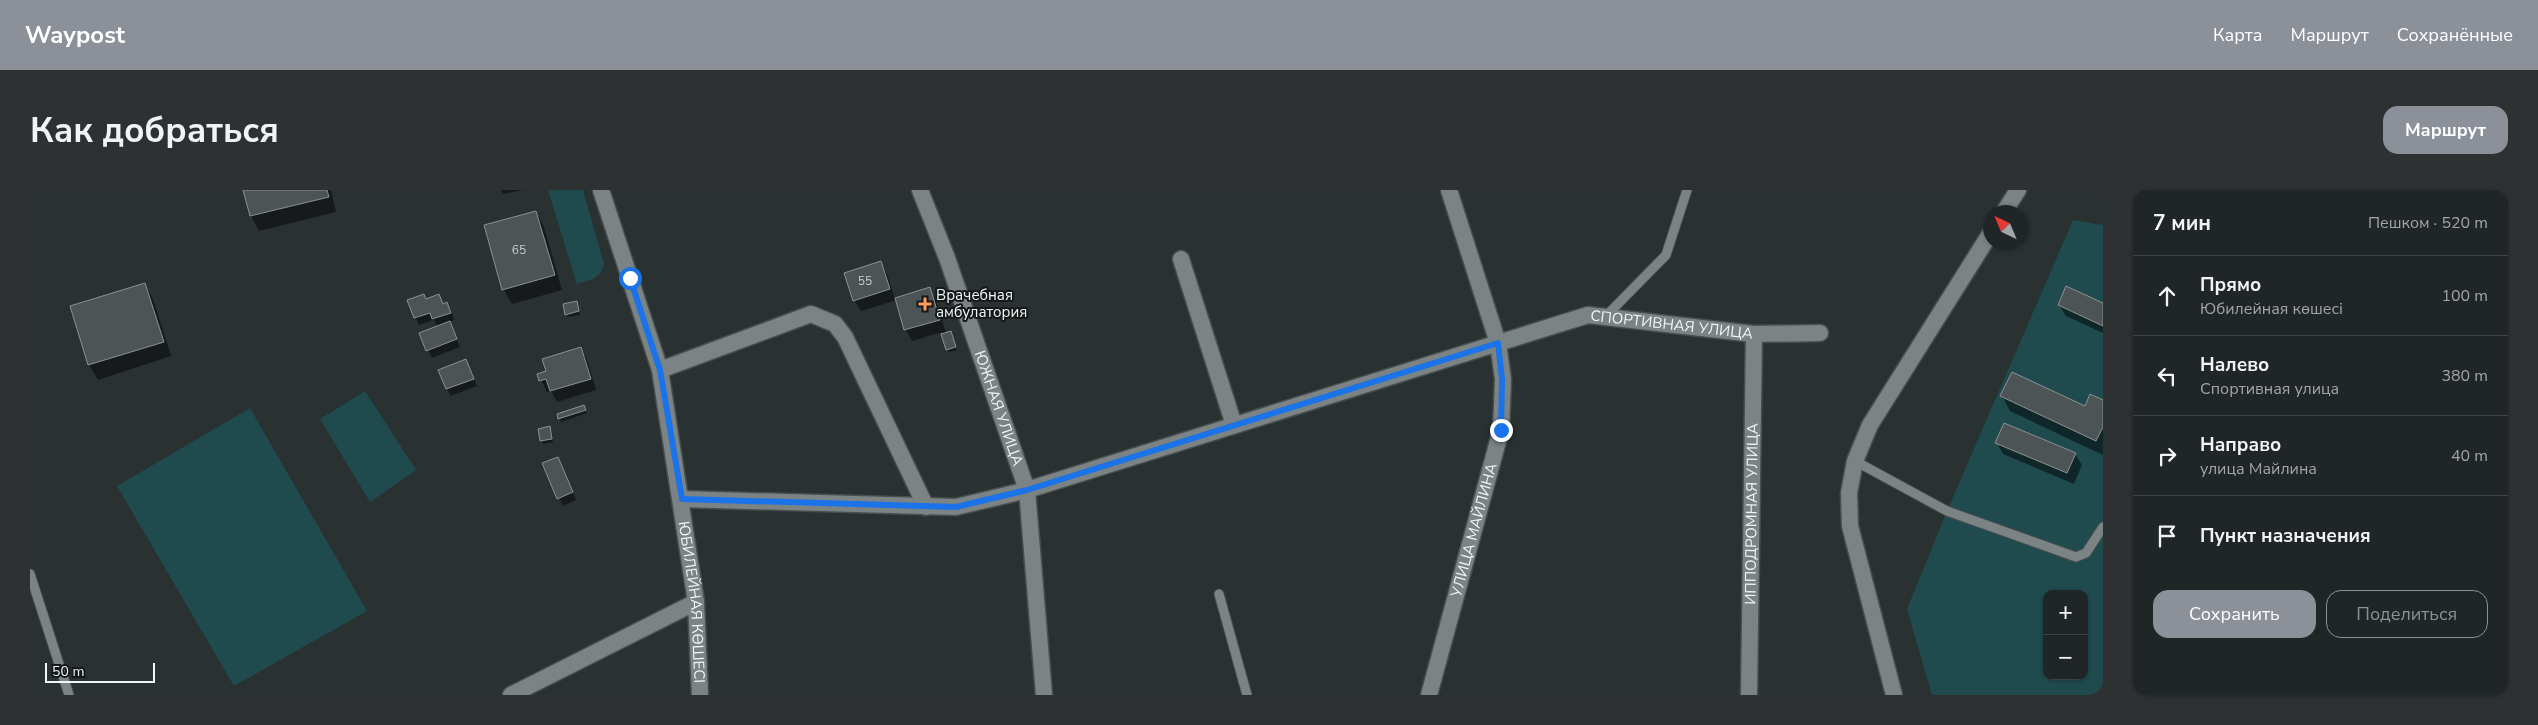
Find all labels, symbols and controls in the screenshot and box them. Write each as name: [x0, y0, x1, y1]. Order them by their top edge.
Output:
text: Waypost: [25, 19, 125, 51]
text: Карта: [2213, 23, 2263, 47]
text: Маршрут: [2291, 23, 2369, 47]
text: Сохранённые: [2397, 23, 2513, 47]
button: Маршрут: [2383, 106, 2508, 154]
text: Как добраться: [30, 107, 279, 154]
north arrow: [1983, 205, 2028, 250]
text: 7 мин: [2153, 209, 2211, 237]
text: Пешком · 520 m: [2368, 212, 2488, 234]
house number: 65: [512, 242, 526, 258]
route start: [619, 267, 642, 290]
text: Прямо: [2200, 272, 2261, 298]
house number: 55: [858, 273, 872, 289]
icon: ahead: [2153, 282, 2181, 310]
place label: Врачебная амбулатория: [936, 285, 1027, 322]
text: 100 m: [2441, 285, 2488, 307]
marker: Врачебная амбулатория: [918, 297, 932, 311]
text: Юбилейная көшесі: [2200, 298, 2343, 320]
street label: СПОРТИВНАЯ УЛИЦА: [1589, 305, 1754, 344]
street label: ЮЖНАЯ УЛИЦА: [970, 348, 1028, 469]
text: Налево: [2200, 352, 2269, 378]
icon: left: [2153, 362, 2181, 390]
text: 380 m: [2441, 365, 2488, 387]
text: Спортивная улица: [2200, 378, 2339, 400]
route end: [1490, 419, 1513, 442]
street label: ИППОДРОМНАЯ УЛИЦА: [1740, 423, 1763, 605]
text: Направо: [2200, 432, 2281, 458]
icon: right: [2153, 442, 2181, 470]
text: 40 m: [2451, 445, 2488, 467]
text: улица Майлина: [2200, 458, 2317, 480]
street label: УЛИЦА МАЙЛИНА: [1446, 461, 1502, 600]
street label: ЮБИЛЕЙНАЯ КӨШЕСІ: [674, 520, 709, 684]
icon: arrive: [2153, 522, 2181, 550]
text: Пункт назначения: [2200, 523, 2371, 549]
map controls: [2043, 590, 2088, 680]
button: +: [2043, 590, 2088, 635]
button: Сохранить: [2153, 590, 2316, 638]
button: Поделиться: [2326, 590, 2488, 638]
button: −: [2043, 635, 2088, 680]
scale bar: [45, 660, 155, 683]
text: 50 m: [52, 662, 84, 681]

